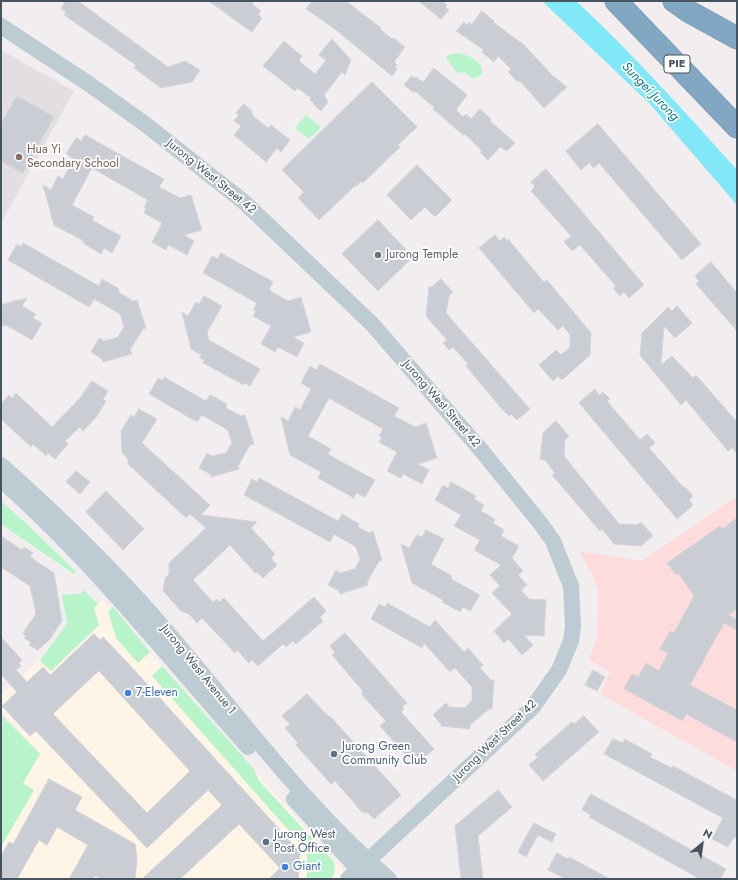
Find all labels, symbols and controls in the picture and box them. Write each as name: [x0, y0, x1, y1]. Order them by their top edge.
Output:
road number: PIE: [664, 55, 690, 73]
water label: Sungei Jurong: [618, 59, 682, 125]
street label: Jurong West Street 42: [163, 137, 259, 217]
place label: Hua Yi Secondary School: [27, 143, 119, 171]
marker: Hua Yi Secondary School: [14, 152, 24, 162]
place label: Jurong Temple: [386, 248, 458, 262]
marker: Jurong Temple: [373, 250, 383, 260]
street label: Jurong West Street 42: [399, 357, 483, 451]
street label: Jurong West Avenue 1: [157, 622, 239, 718]
place label: 7-Eleven: [136, 686, 178, 700]
marker: 7-Eleven: [123, 688, 133, 698]
street label: Jurong West Street 42: [450, 697, 540, 785]
place label: Jurong Green Community Club: [342, 740, 427, 768]
marker: Jurong Green Community Club: [329, 749, 339, 759]
north arrow: [682, 824, 722, 864]
text: N: [700, 824, 716, 843]
place label: Jurong West Post Office: [274, 828, 335, 856]
marker: Jurong West Post Office: [261, 837, 271, 847]
place label: Giant: [293, 860, 320, 874]
marker: Giant: [280, 862, 290, 872]

